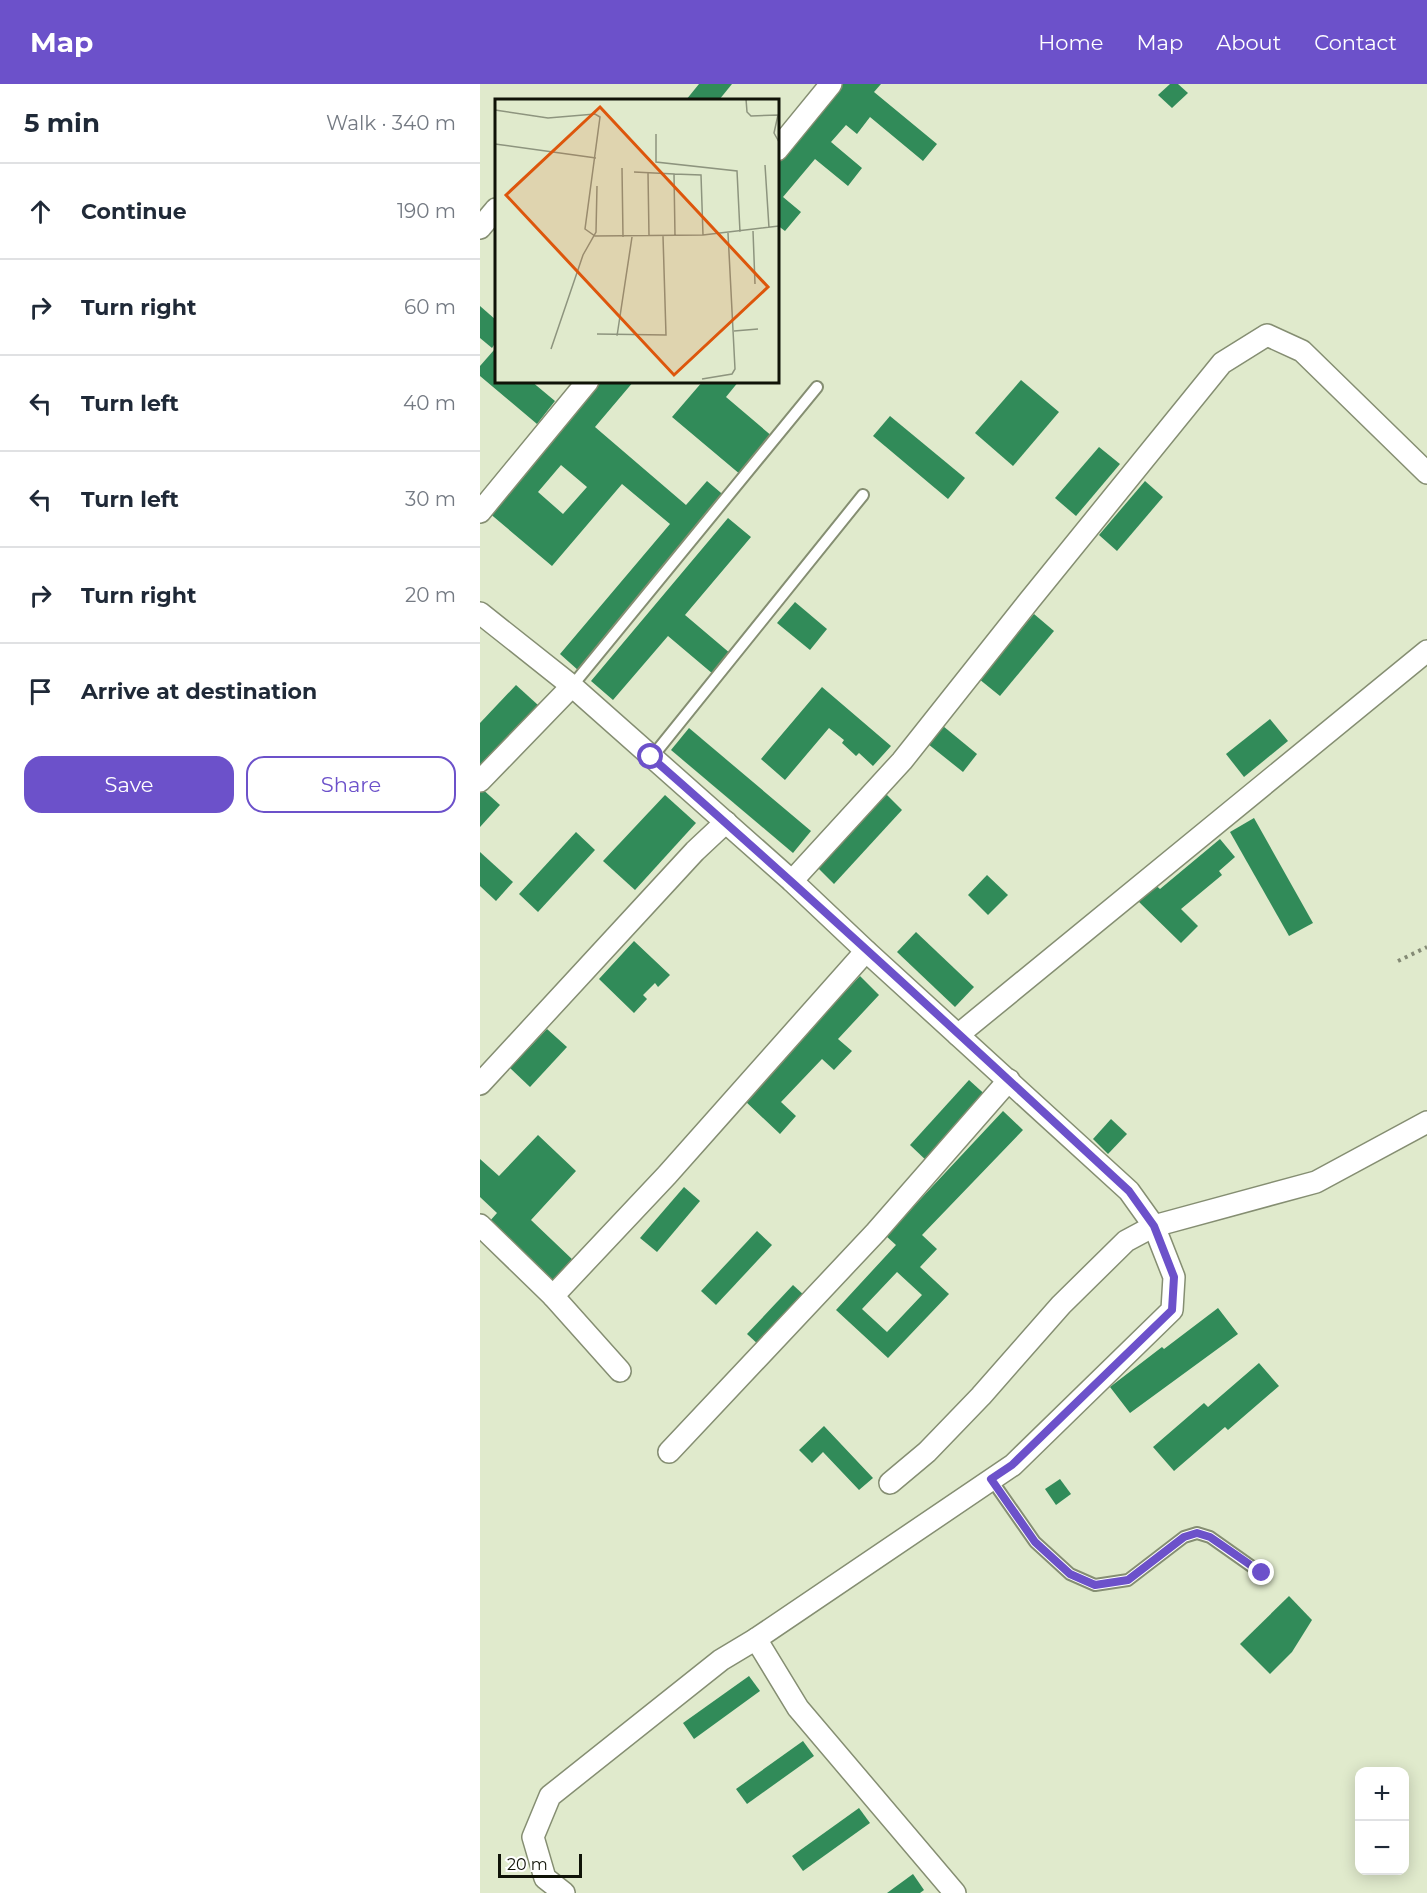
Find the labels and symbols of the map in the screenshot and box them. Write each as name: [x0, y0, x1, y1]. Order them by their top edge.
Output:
inset map: [495, 99, 778, 382]
route start: [637, 743, 663, 769]
route end: [1248, 1559, 1274, 1585]
scale bar: [498, 1851, 582, 1878]

